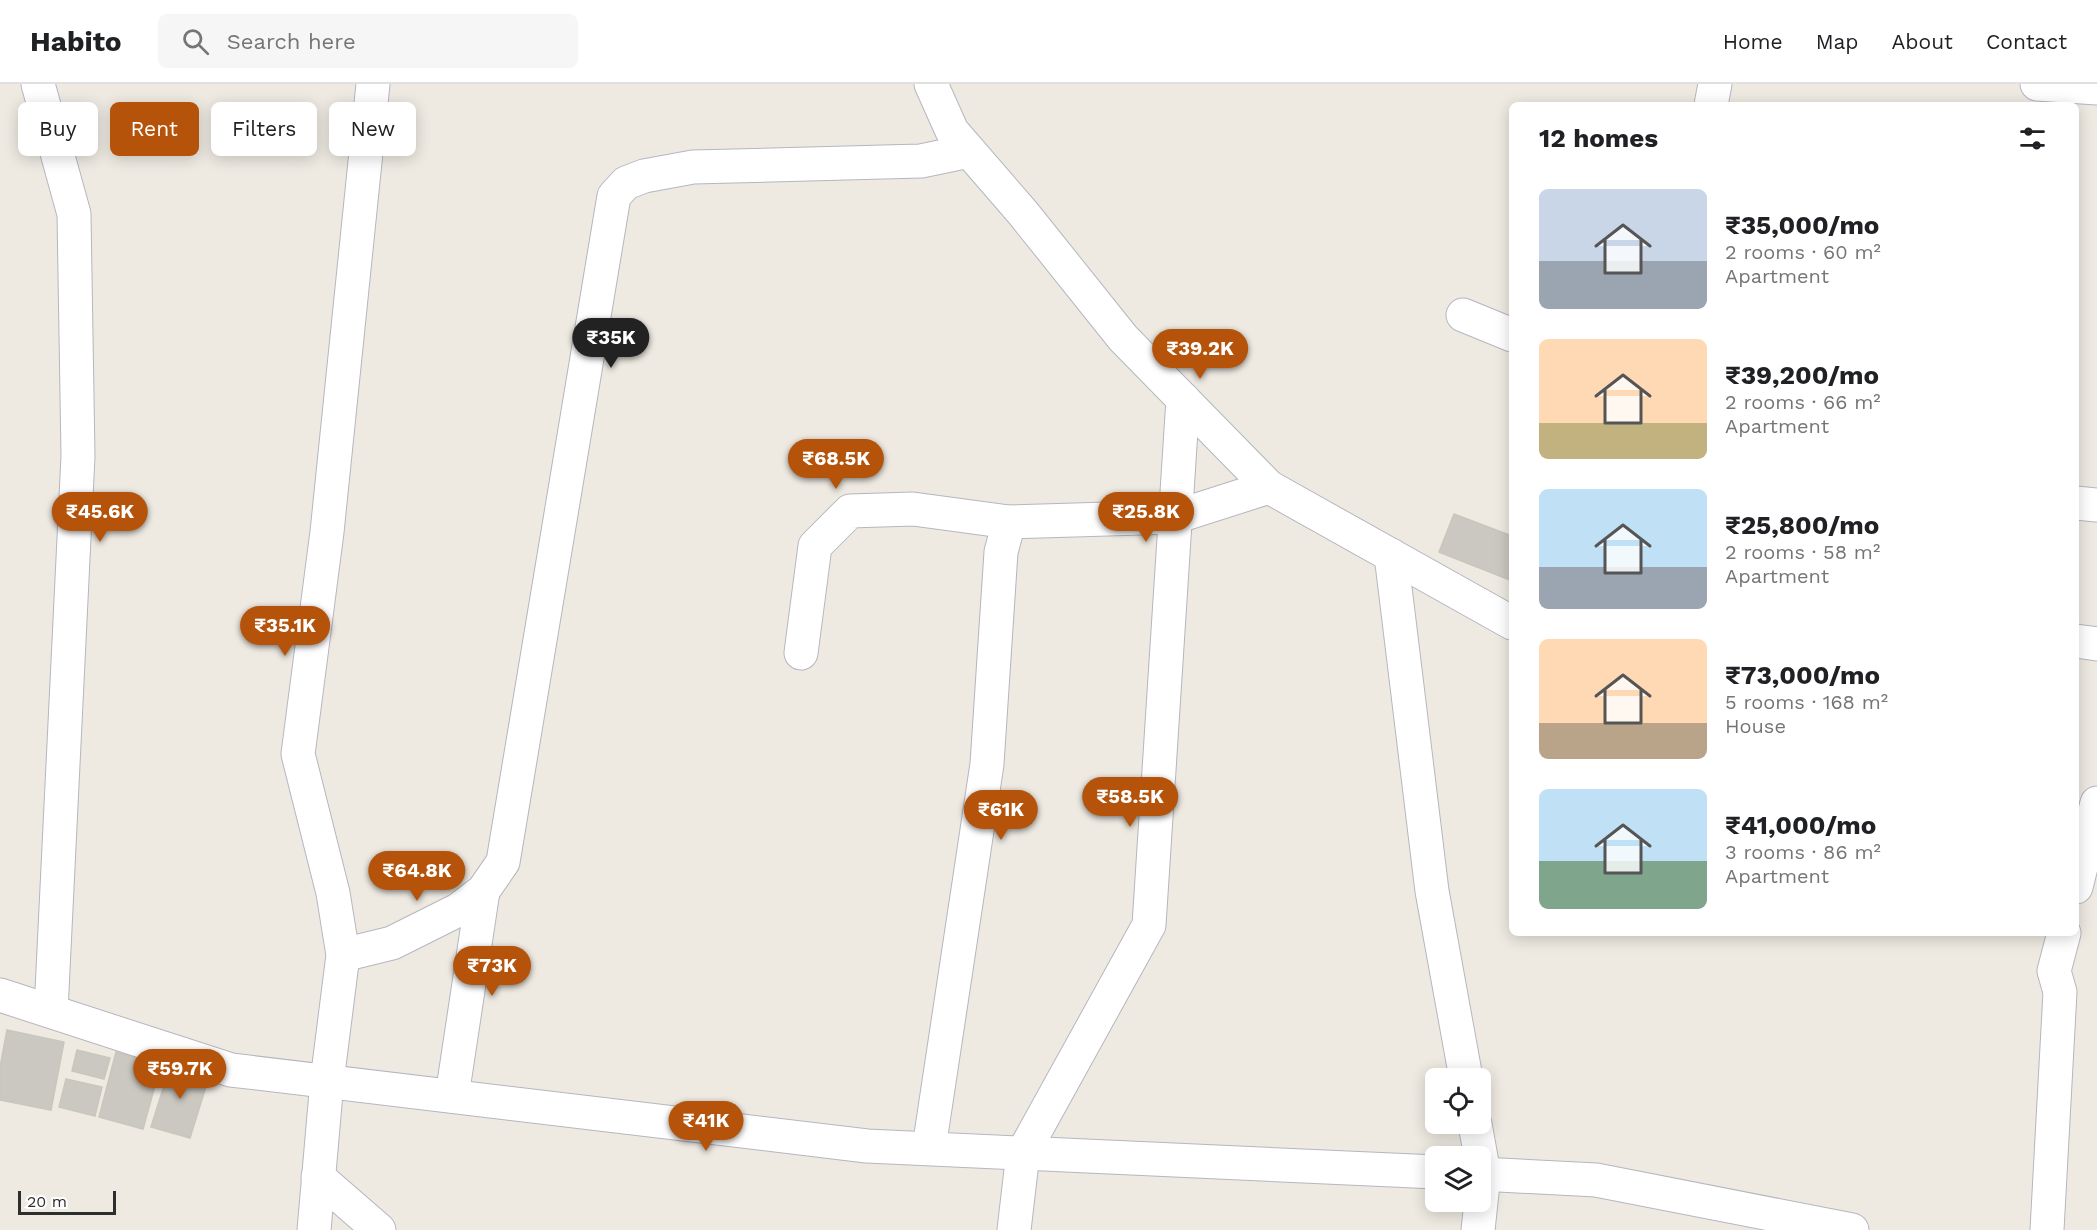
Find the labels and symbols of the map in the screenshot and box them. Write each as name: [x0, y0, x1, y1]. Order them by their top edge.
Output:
pin: ₹35K: [575, 318, 647, 369]
pin: ₹39.2K: [1151, 329, 1249, 380]
pin: ₹68.5K: [787, 439, 885, 490]
pin: ₹45.6K: [51, 492, 149, 543]
pin: ₹25.8K: [1097, 492, 1195, 543]
pin: ₹35.1K: [236, 606, 334, 657]
pin: ₹58.5K: [1081, 777, 1179, 828]
pin: ₹61K: [965, 790, 1037, 841]
pin: ₹64.8K: [368, 851, 466, 902]
pin: ₹73K: [456, 946, 528, 997]
pin: ₹59.7K: [131, 1049, 229, 1100]
pin: ₹41K: [670, 1101, 742, 1152]
scale bar: [18, 1188, 116, 1216]

